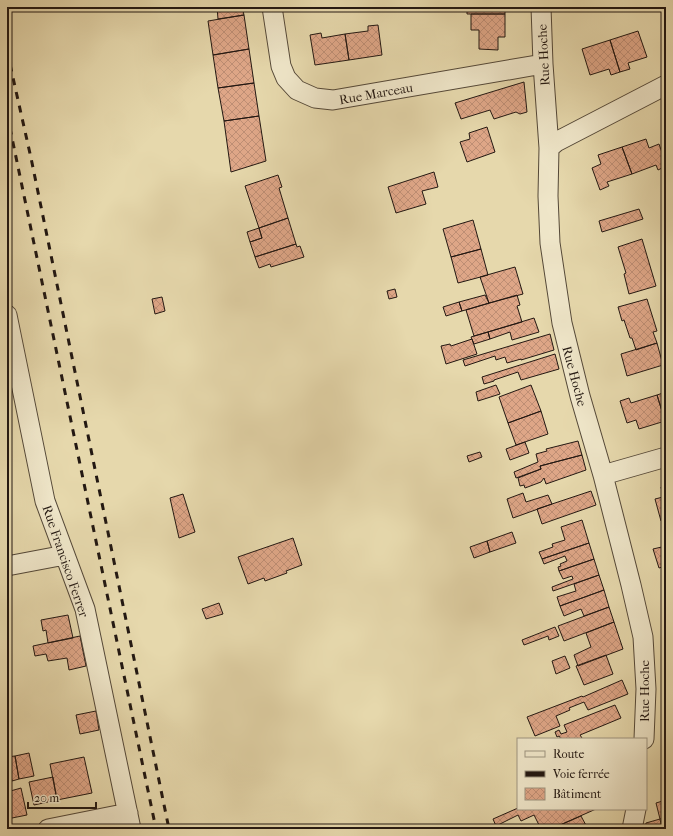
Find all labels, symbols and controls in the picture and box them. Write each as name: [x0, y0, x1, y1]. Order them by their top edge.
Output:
street label: Rue Hoche: [534, 23, 553, 86]
street label: Rue Marceau: [338, 80, 415, 107]
street label: Rue Hoche: [559, 344, 590, 408]
street label: Rue Francisco Ferrer: [39, 503, 92, 620]
street label: Rue Hoche: [637, 660, 652, 722]
legend: [517, 738, 647, 810]
text: Route: [553, 747, 585, 761]
text: Voie ferrée: [552, 767, 610, 781]
scale bar: [28, 784, 96, 810]
text: Bâtiment: [553, 787, 602, 801]
text: 20 m: [34, 791, 59, 805]

